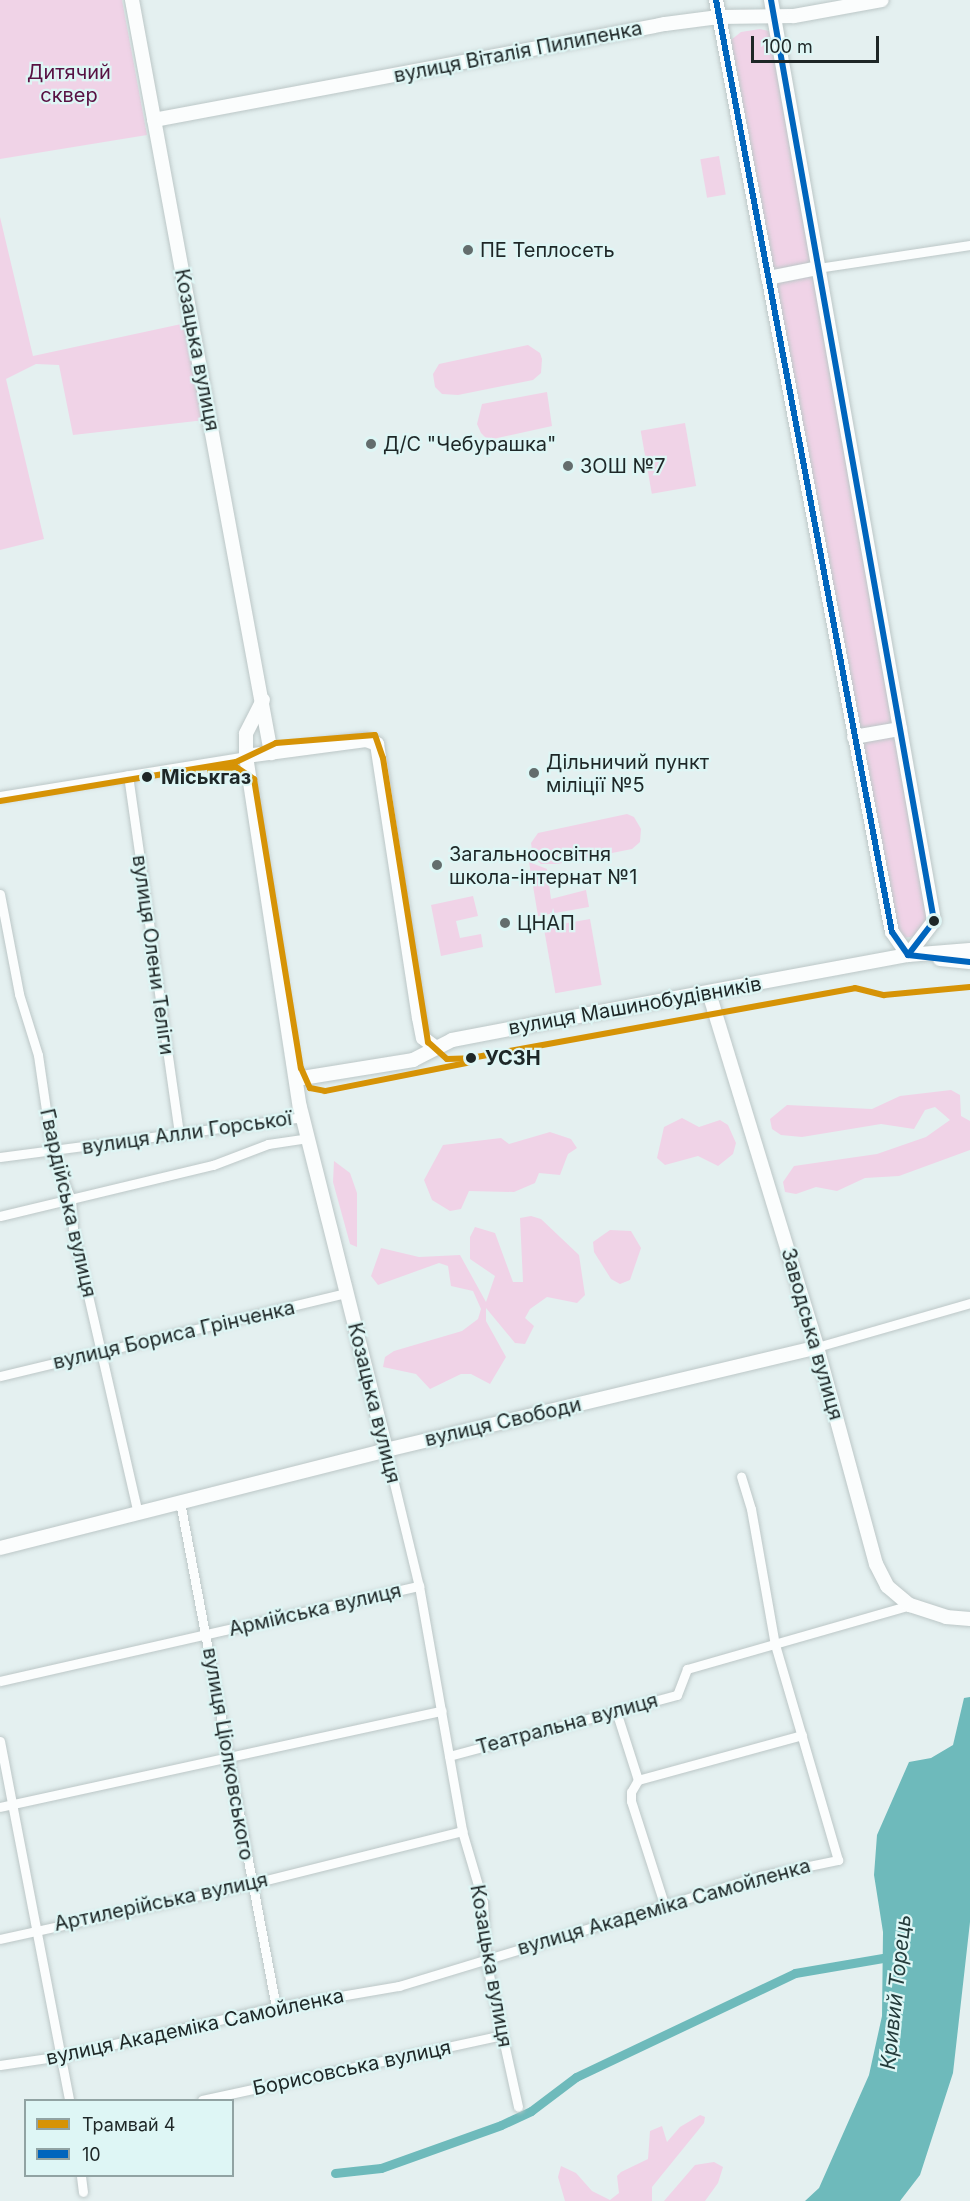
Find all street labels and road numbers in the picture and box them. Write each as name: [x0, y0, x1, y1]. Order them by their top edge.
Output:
street label: вулиця Віталія Пилипенка: [392, 16, 644, 88]
street label: Козацька вулиця: [170, 267, 224, 433]
street label: вулиця Олени Теліги: [127, 854, 179, 1056]
street label: вулиця Машинобудівників: [507, 972, 763, 1040]
street label: Гвардійська вулиця: [35, 1106, 101, 1300]
street label: вулиця Алли Горської: [80, 1106, 294, 1160]
street label: Заводська вулиця: [776, 1245, 848, 1423]
street label: вулиця Бориса Грінченка: [51, 1295, 297, 1375]
street label: Козацька вулиця: [342, 1320, 406, 1486]
street label: вулиця Свободи: [422, 1392, 584, 1452]
street label: Армійська вулиця: [226, 1578, 404, 1642]
street label: вулиця Ціолковського: [197, 1646, 259, 1862]
street label: Театральна вулиця: [474, 1688, 660, 1760]
street label: вулиця Академіка Самойленка: [515, 1854, 813, 1960]
street label: Артилерійська вулиця: [52, 1868, 270, 1936]
street label: Козацька вулиця: [465, 1883, 517, 2049]
street label: вулиця Академіка Самойленка: [44, 1984, 346, 2070]
street label: Борисовська вулиця: [251, 2035, 453, 2101]

